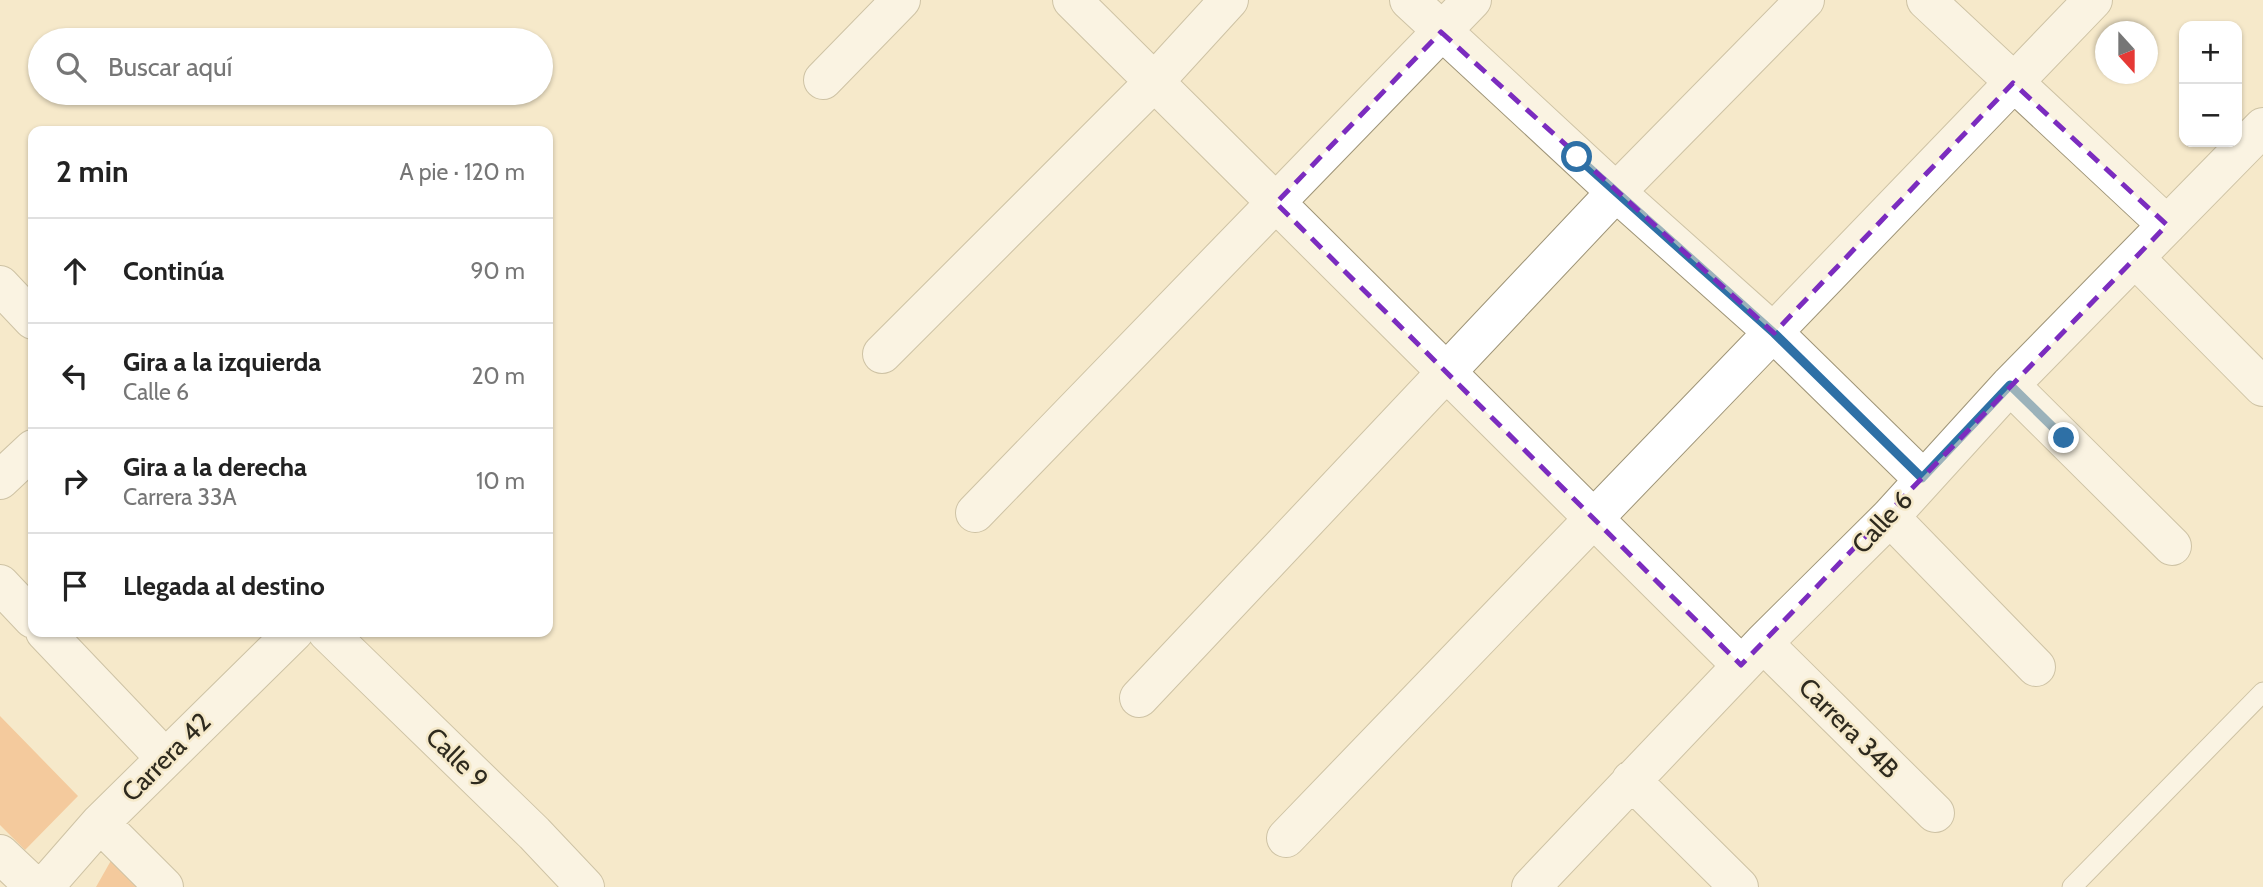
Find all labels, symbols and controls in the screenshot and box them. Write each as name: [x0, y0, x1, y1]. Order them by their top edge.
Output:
north arrow: [2095, 21, 2158, 84]
map controls: [2179, 21, 2242, 147]
button: +: [2179, 21, 2242, 84]
search box: [28, 28, 553, 105]
icon: search: [52, 48, 90, 86]
text: Buscar aquí: [108, 51, 232, 83]
button: −: [2179, 84, 2242, 147]
route start: [1561, 141, 1592, 172]
text: 2 min: [56, 153, 128, 190]
text: A pie · 120 m: [399, 158, 525, 186]
icon: ahead: [56, 252, 94, 290]
text: Continúa: [123, 255, 224, 287]
text: 90 m: [471, 257, 525, 285]
text: Gira a la izquierda: [123, 346, 321, 378]
icon: left: [56, 357, 94, 395]
text: 20 m: [472, 362, 525, 390]
text: Calle 6: [123, 378, 189, 406]
route end: [2048, 422, 2079, 453]
text: Gira a la derecha: [123, 451, 307, 483]
icon: right: [56, 462, 94, 500]
text: 10 m: [476, 467, 525, 495]
text: Carrera 33A: [123, 483, 237, 511]
street label: Calle 6: [1845, 484, 1919, 560]
icon: arrive: [56, 567, 94, 605]
text: Llegada al destino: [123, 570, 325, 602]
street label: Carrera 34B: [1792, 671, 1906, 785]
street label: Carrera 42: [115, 706, 217, 808]
street label: Calle 9: [419, 721, 495, 795]

